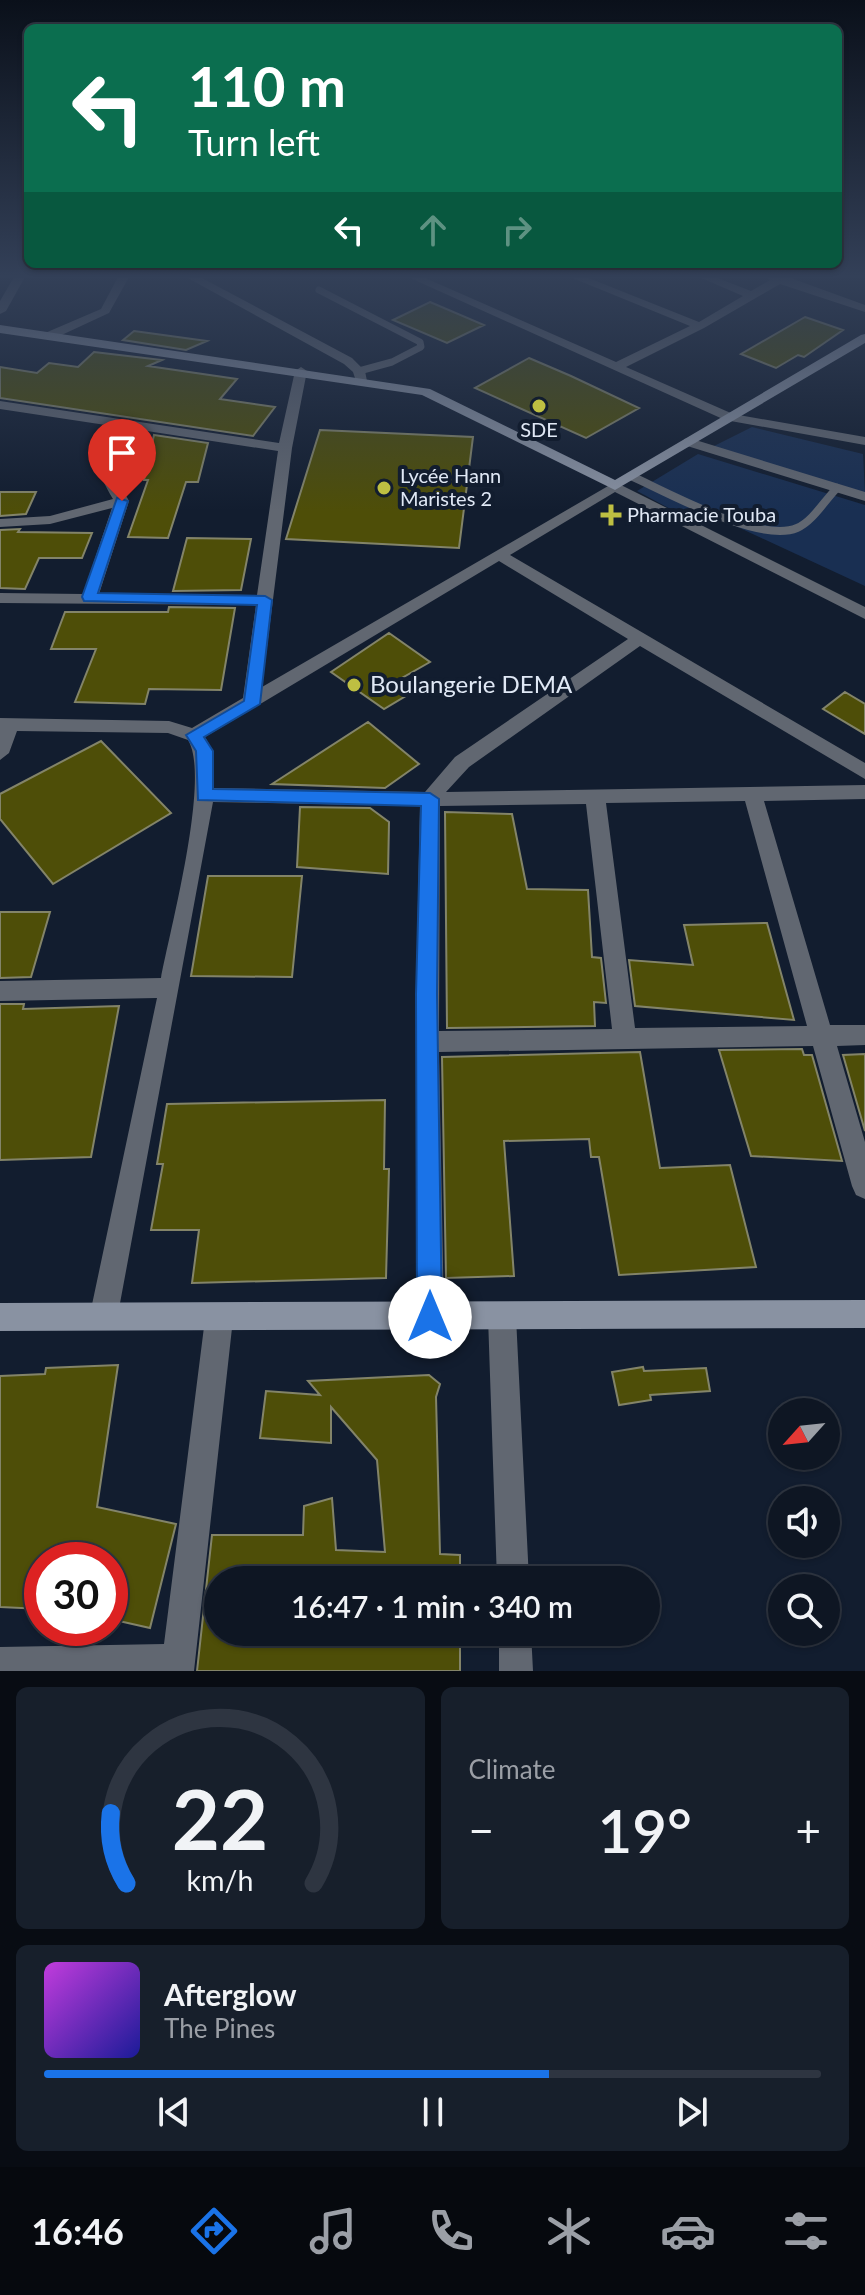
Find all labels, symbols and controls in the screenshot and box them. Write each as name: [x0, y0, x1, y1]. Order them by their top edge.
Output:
text: 110 m: [188, 52, 346, 119]
icon: left: [56, 56, 160, 160]
text: Turn left: [188, 120, 320, 164]
icon: left: [327, 208, 371, 252]
icon: ahead: [411, 208, 455, 252]
icon: right: [495, 208, 539, 252]
marker: SDE: [530, 397, 548, 415]
place label: SDE: [520, 417, 558, 441]
pin: [88, 419, 156, 501]
icon: arrive: [100, 431, 144, 475]
place label: Lycée Hann Maristes 2: [400, 463, 501, 510]
marker: Lycée Hann Maristes 2: [375, 479, 393, 497]
place label: Pharmacie Touba: [627, 502, 776, 526]
marker: Pharmacie Touba: [602, 506, 620, 524]
place label: Boulangerie DEMA: [370, 669, 573, 698]
marker: Boulangerie DEMA: [345, 676, 363, 694]
position arrow: [388, 1275, 472, 1359]
north arrow: [768, 1398, 840, 1470]
map controls: [768, 1398, 840, 1646]
button: sound: [768, 1486, 840, 1558]
speed limit sign: 30: [24, 1542, 128, 1646]
button: search: [768, 1574, 840, 1646]
text: 16:47 · 1 min · 340 m: [291, 1588, 573, 1624]
text: Climate: [469, 1753, 555, 1785]
text: 22: [172, 1768, 269, 1868]
text: 19°: [598, 1794, 692, 1866]
text: −: [469, 1804, 494, 1856]
text: +: [795, 1804, 821, 1856]
text: km/h: [187, 1863, 254, 1897]
text: Afterglow: [164, 1976, 297, 2012]
text: The Pines: [164, 2012, 275, 2044]
icon: previous: [152, 2090, 196, 2134]
icon: pause: [411, 2090, 455, 2134]
icon: next: [670, 2090, 714, 2134]
icon: directions: [186, 2203, 242, 2259]
icon: music: [305, 2203, 361, 2259]
icon: phone: [423, 2203, 479, 2259]
icon: climate: [541, 2203, 597, 2259]
icon: car: [660, 2203, 716, 2259]
icon: filters: [778, 2203, 834, 2259]
text: 16:46: [31, 2209, 124, 2253]

